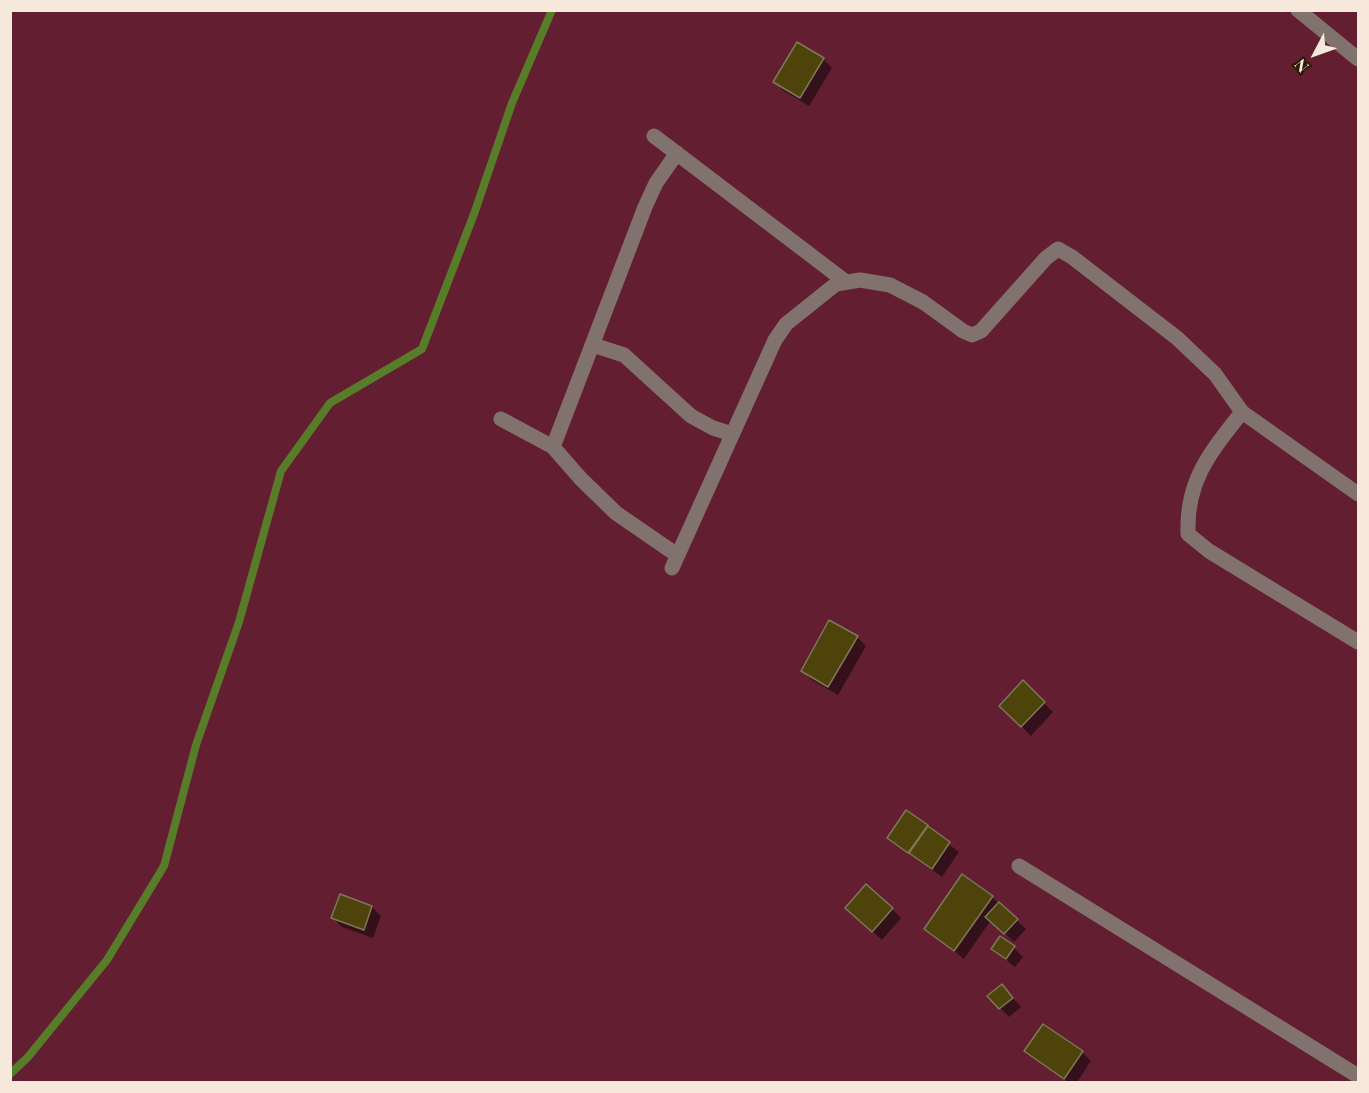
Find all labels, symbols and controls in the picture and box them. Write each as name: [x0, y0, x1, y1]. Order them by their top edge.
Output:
north arrow: [1285, 24, 1345, 84]
text: N: [1289, 55, 1313, 77]

